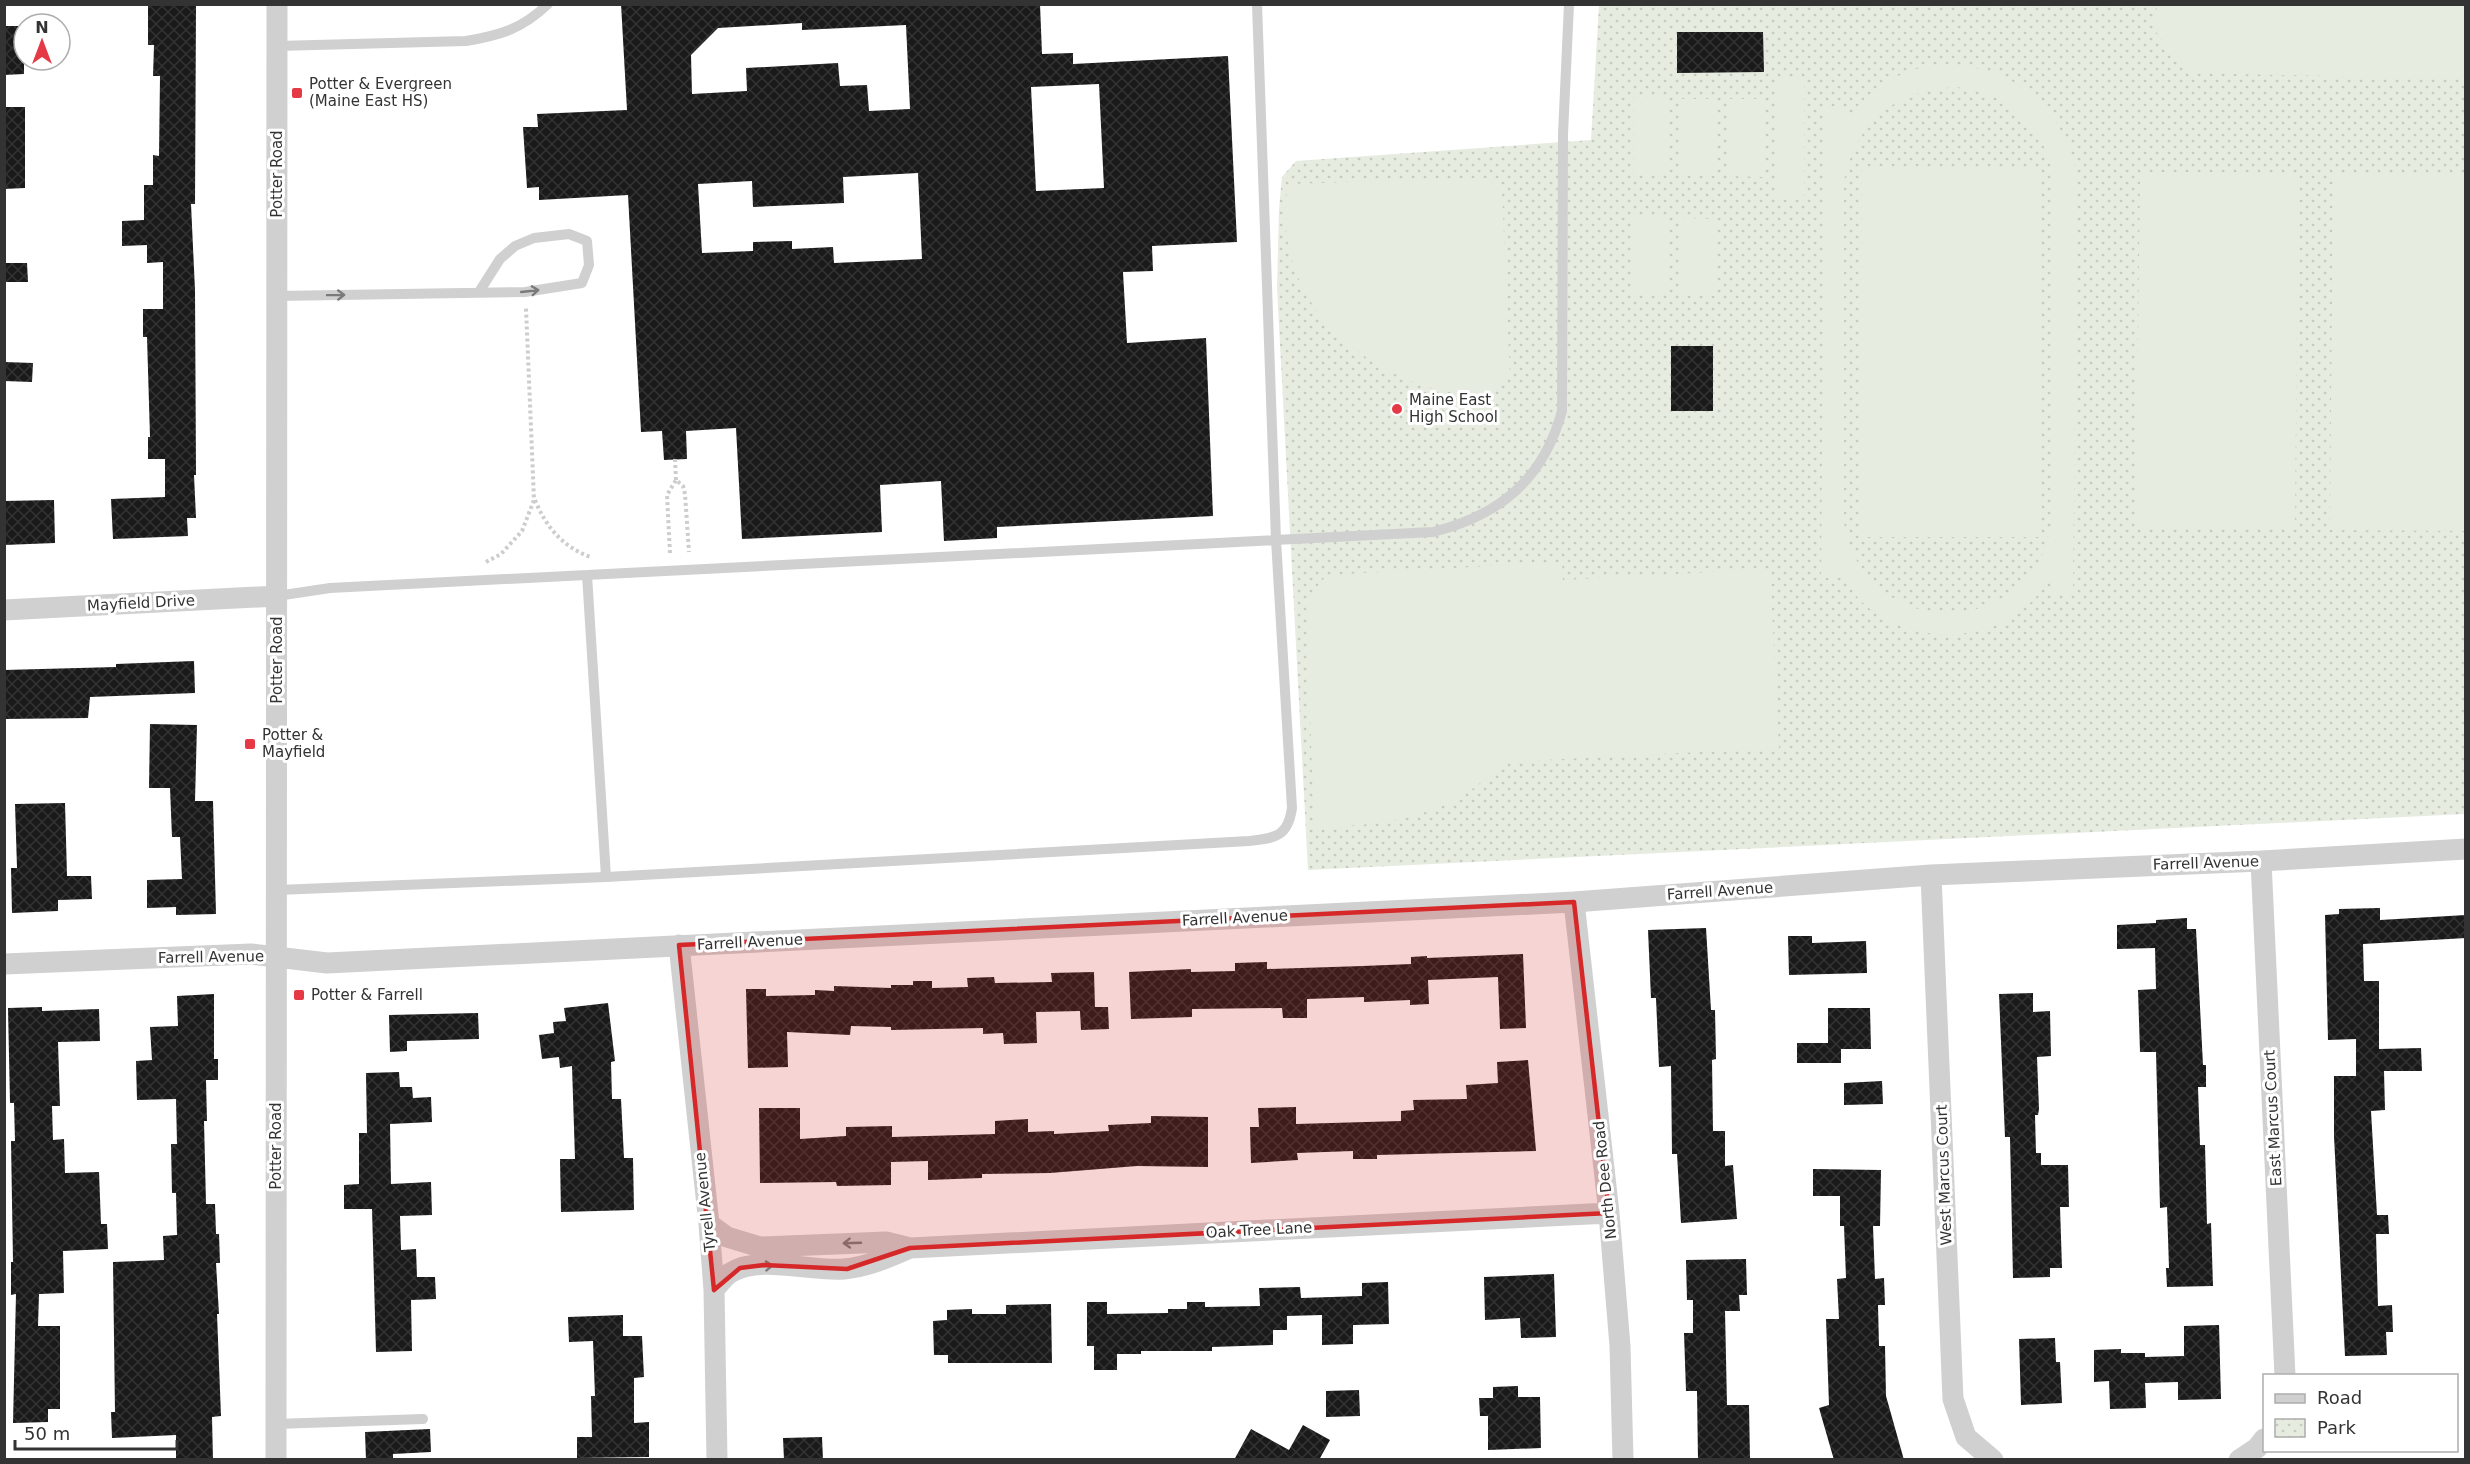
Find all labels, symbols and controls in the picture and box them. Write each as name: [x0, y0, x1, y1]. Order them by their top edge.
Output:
north arrow: [12, 12, 72, 72]
text: N: [35, 18, 49, 37]
place label: Potter & Evergreen (Maine East HS): [309, 75, 452, 110]
marker: Potter & Evergreen (Maine East HS): [290, 86, 304, 100]
street label: Potter Road: [268, 130, 286, 218]
one-way arrow: [520, 285, 540, 296]
one-way arrow: [325, 289, 345, 301]
place label: Maine East High School: [1409, 391, 1498, 426]
marker: Maine East High School: [1390, 402, 1404, 416]
street label: Mayfield Drive: [87, 591, 195, 615]
street label: Potter Road: [268, 616, 286, 704]
place label: Potter & Mayfield: [262, 726, 325, 761]
marker: Potter & Mayfield: [243, 737, 257, 751]
street label: Farrell Avenue: [2153, 852, 2259, 874]
street label: Farrell Avenue: [1666, 878, 1774, 904]
street label: Farrell Avenue: [1181, 906, 1289, 930]
street label: Farrell Avenue: [696, 930, 804, 954]
street label: Farrell Avenue: [158, 947, 264, 967]
place label: Potter & Farrell: [311, 986, 423, 1004]
marker: Potter & Farrell: [292, 988, 306, 1002]
street label: East Marcus Court: [2260, 1049, 2286, 1187]
street label: Potter Road: [267, 1102, 285, 1190]
street label: West Marcus Court: [1933, 1104, 1955, 1246]
street label: North Dee Road: [1590, 1120, 1620, 1240]
street label: Tyrell Avenue: [691, 1152, 719, 1253]
street label: Oak Tree Lane: [1205, 1218, 1313, 1242]
one-way arrow: [843, 1238, 863, 1249]
one-way arrow: [753, 1260, 773, 1271]
legend: [2263, 1374, 2458, 1452]
text: Road: [2317, 1387, 2362, 1408]
scale bar: [15, 1413, 177, 1451]
text: Park: [2317, 1417, 2356, 1438]
text: 50 m: [24, 1423, 70, 1444]

